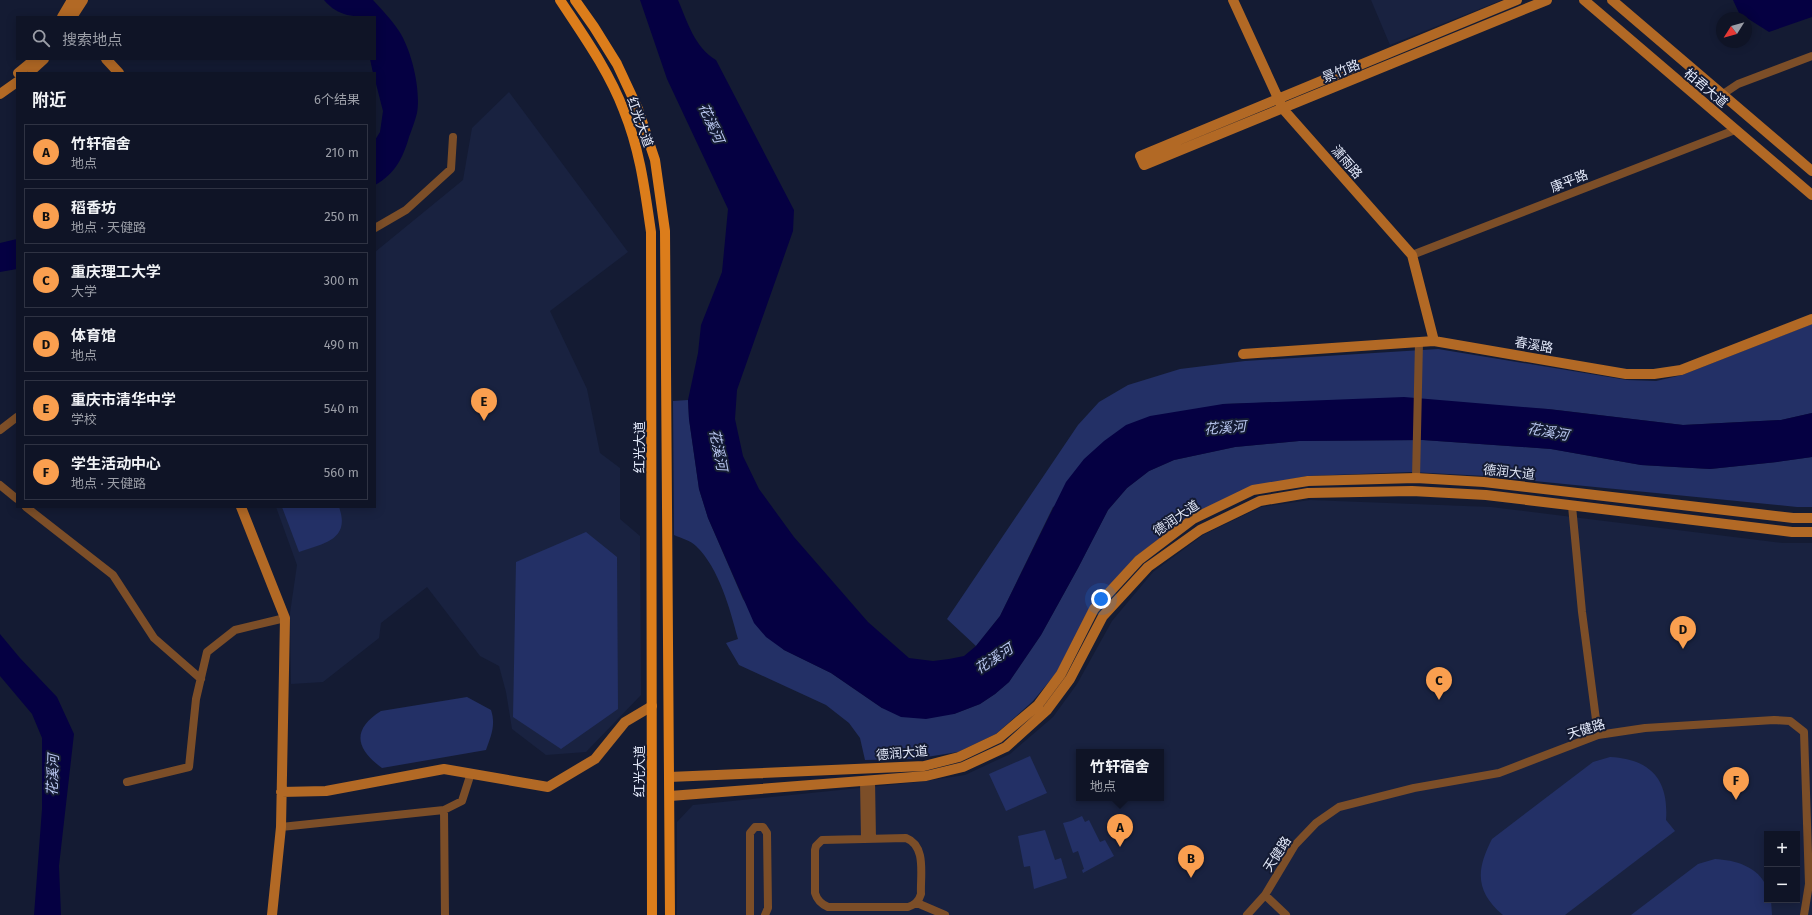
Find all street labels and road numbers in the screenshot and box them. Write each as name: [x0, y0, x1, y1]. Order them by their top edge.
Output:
street label: 景竹路: [1320, 57, 1362, 85]
street label: 柏君大道: [1681, 66, 1731, 110]
street label: 红光大道: [624, 95, 656, 149]
street label: 潇雨路: [1329, 142, 1365, 182]
street label: 康平路: [1548, 167, 1590, 195]
street label: 春溪路: [1513, 334, 1555, 356]
street label: 红光大道: [632, 421, 647, 473]
street label: 德润大道: [1482, 462, 1536, 482]
street label: 德润大道: [1150, 497, 1202, 539]
street label: 天健路: [1565, 716, 1607, 742]
street label: 德润大道: [875, 743, 929, 763]
street label: 红光大道: [632, 745, 647, 797]
street label: 天健路: [1260, 834, 1294, 874]

